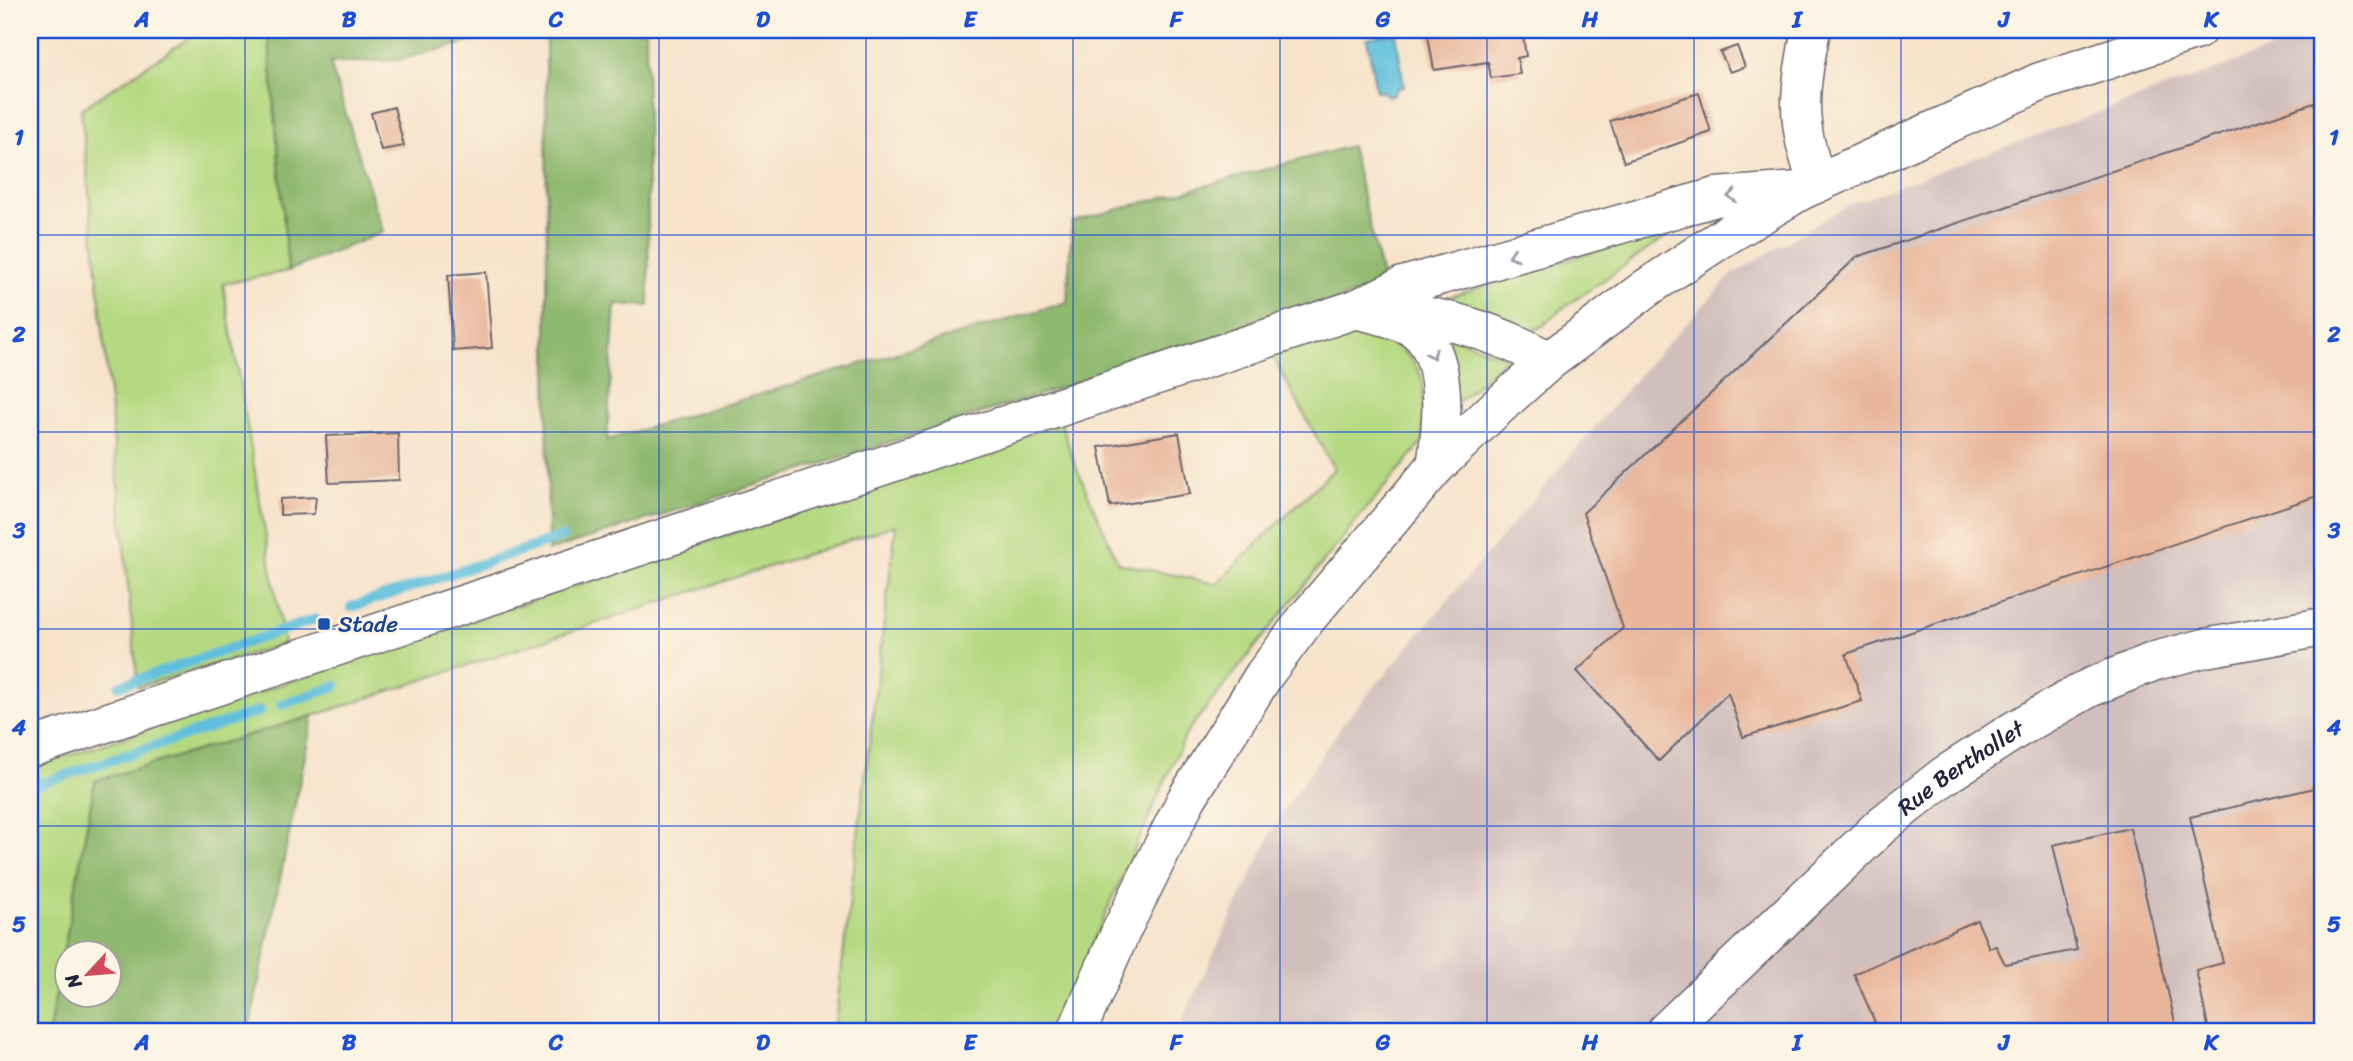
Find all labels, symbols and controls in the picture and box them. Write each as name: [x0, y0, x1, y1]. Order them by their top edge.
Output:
text: A: [133, 0, 150, 40]
text: B: [342, 0, 357, 40]
text: C: [548, 0, 564, 40]
text: D: [756, 0, 771, 40]
text: E: [964, 0, 979, 40]
text: F: [1169, 0, 1184, 40]
text: G: [1375, 0, 1391, 40]
text: H: [1581, 0, 1599, 40]
text: I: [1791, 0, 1803, 40]
text: J: [1997, 0, 2011, 40]
text: K: [2203, 0, 2220, 40]
text: 1: [14, 117, 24, 158]
text: 1: [2329, 117, 2339, 158]
one-way arrow: [1727, 188, 1738, 203]
one-way arrow: [1507, 246, 1519, 261]
text: 2: [11, 314, 26, 355]
text: 2: [2326, 314, 2341, 355]
one-way arrow: [1423, 347, 1437, 359]
text: 3: [12, 510, 26, 551]
text: 3: [2327, 510, 2341, 551]
place label: Stade: [338, 604, 398, 645]
marker: Stade: [316, 616, 332, 632]
text: 4: [11, 707, 27, 748]
text: 4: [2326, 707, 2342, 748]
street label: Rue Berthollet: [1888, 708, 2033, 827]
text: 5: [12, 904, 26, 945]
text: 5: [2327, 904, 2341, 945]
north arrow: [52, 939, 122, 1009]
text: N: [55, 967, 91, 995]
text: A: [133, 1022, 150, 1061]
text: B: [342, 1022, 357, 1061]
text: C: [548, 1022, 564, 1061]
text: D: [756, 1022, 771, 1061]
text: E: [964, 1022, 979, 1061]
text: F: [1169, 1022, 1184, 1061]
text: G: [1375, 1022, 1391, 1061]
text: H: [1581, 1022, 1599, 1061]
text: I: [1791, 1022, 1803, 1061]
text: J: [1997, 1022, 2011, 1061]
text: K: [2203, 1022, 2220, 1061]

